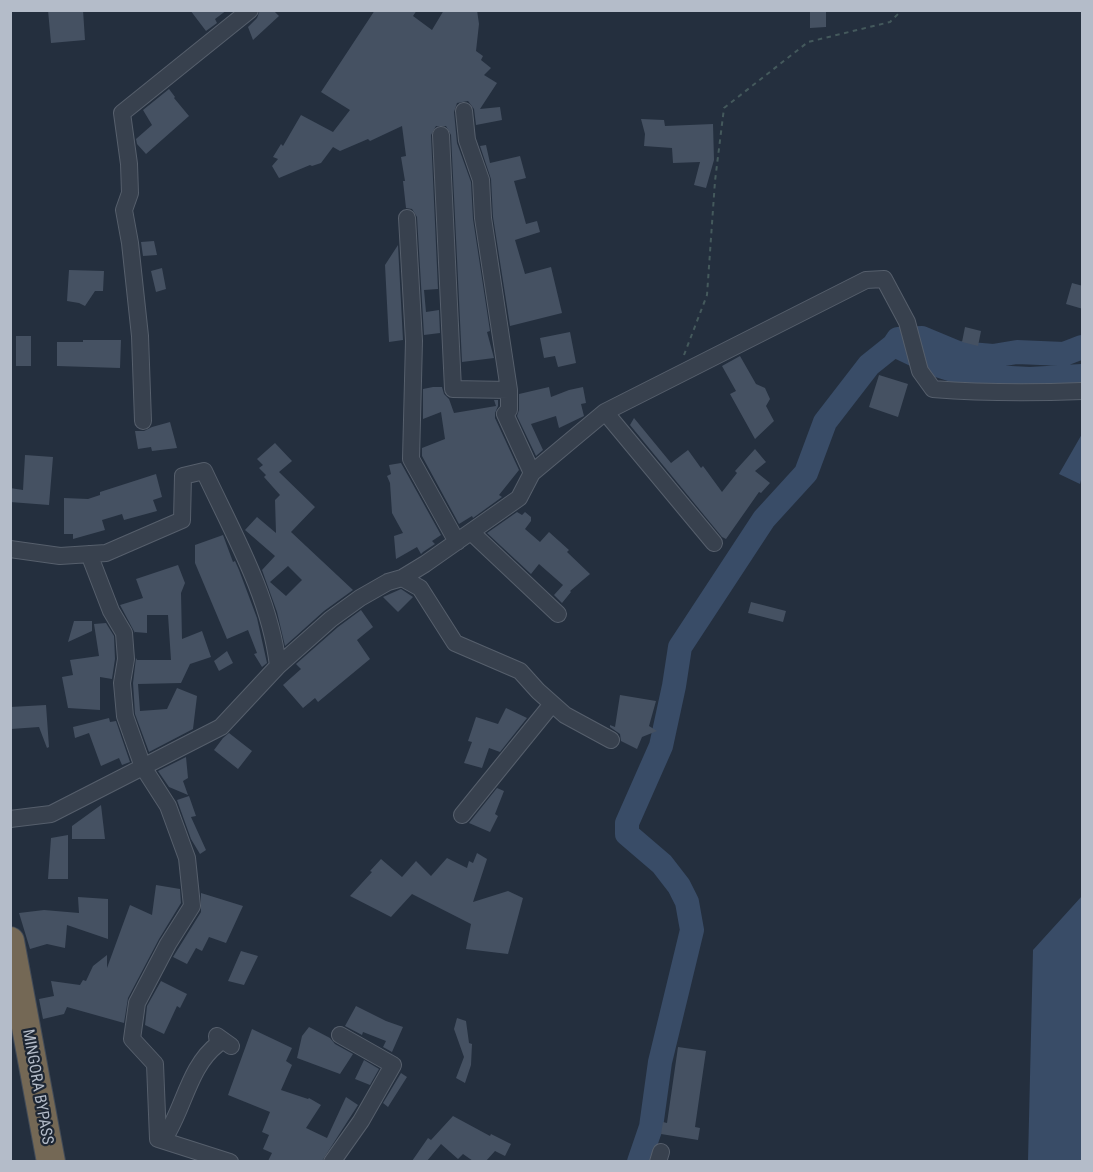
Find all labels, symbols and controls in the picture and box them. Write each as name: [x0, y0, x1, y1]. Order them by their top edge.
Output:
street label: MINGORA BYPASS: [17, 1028, 57, 1146]

